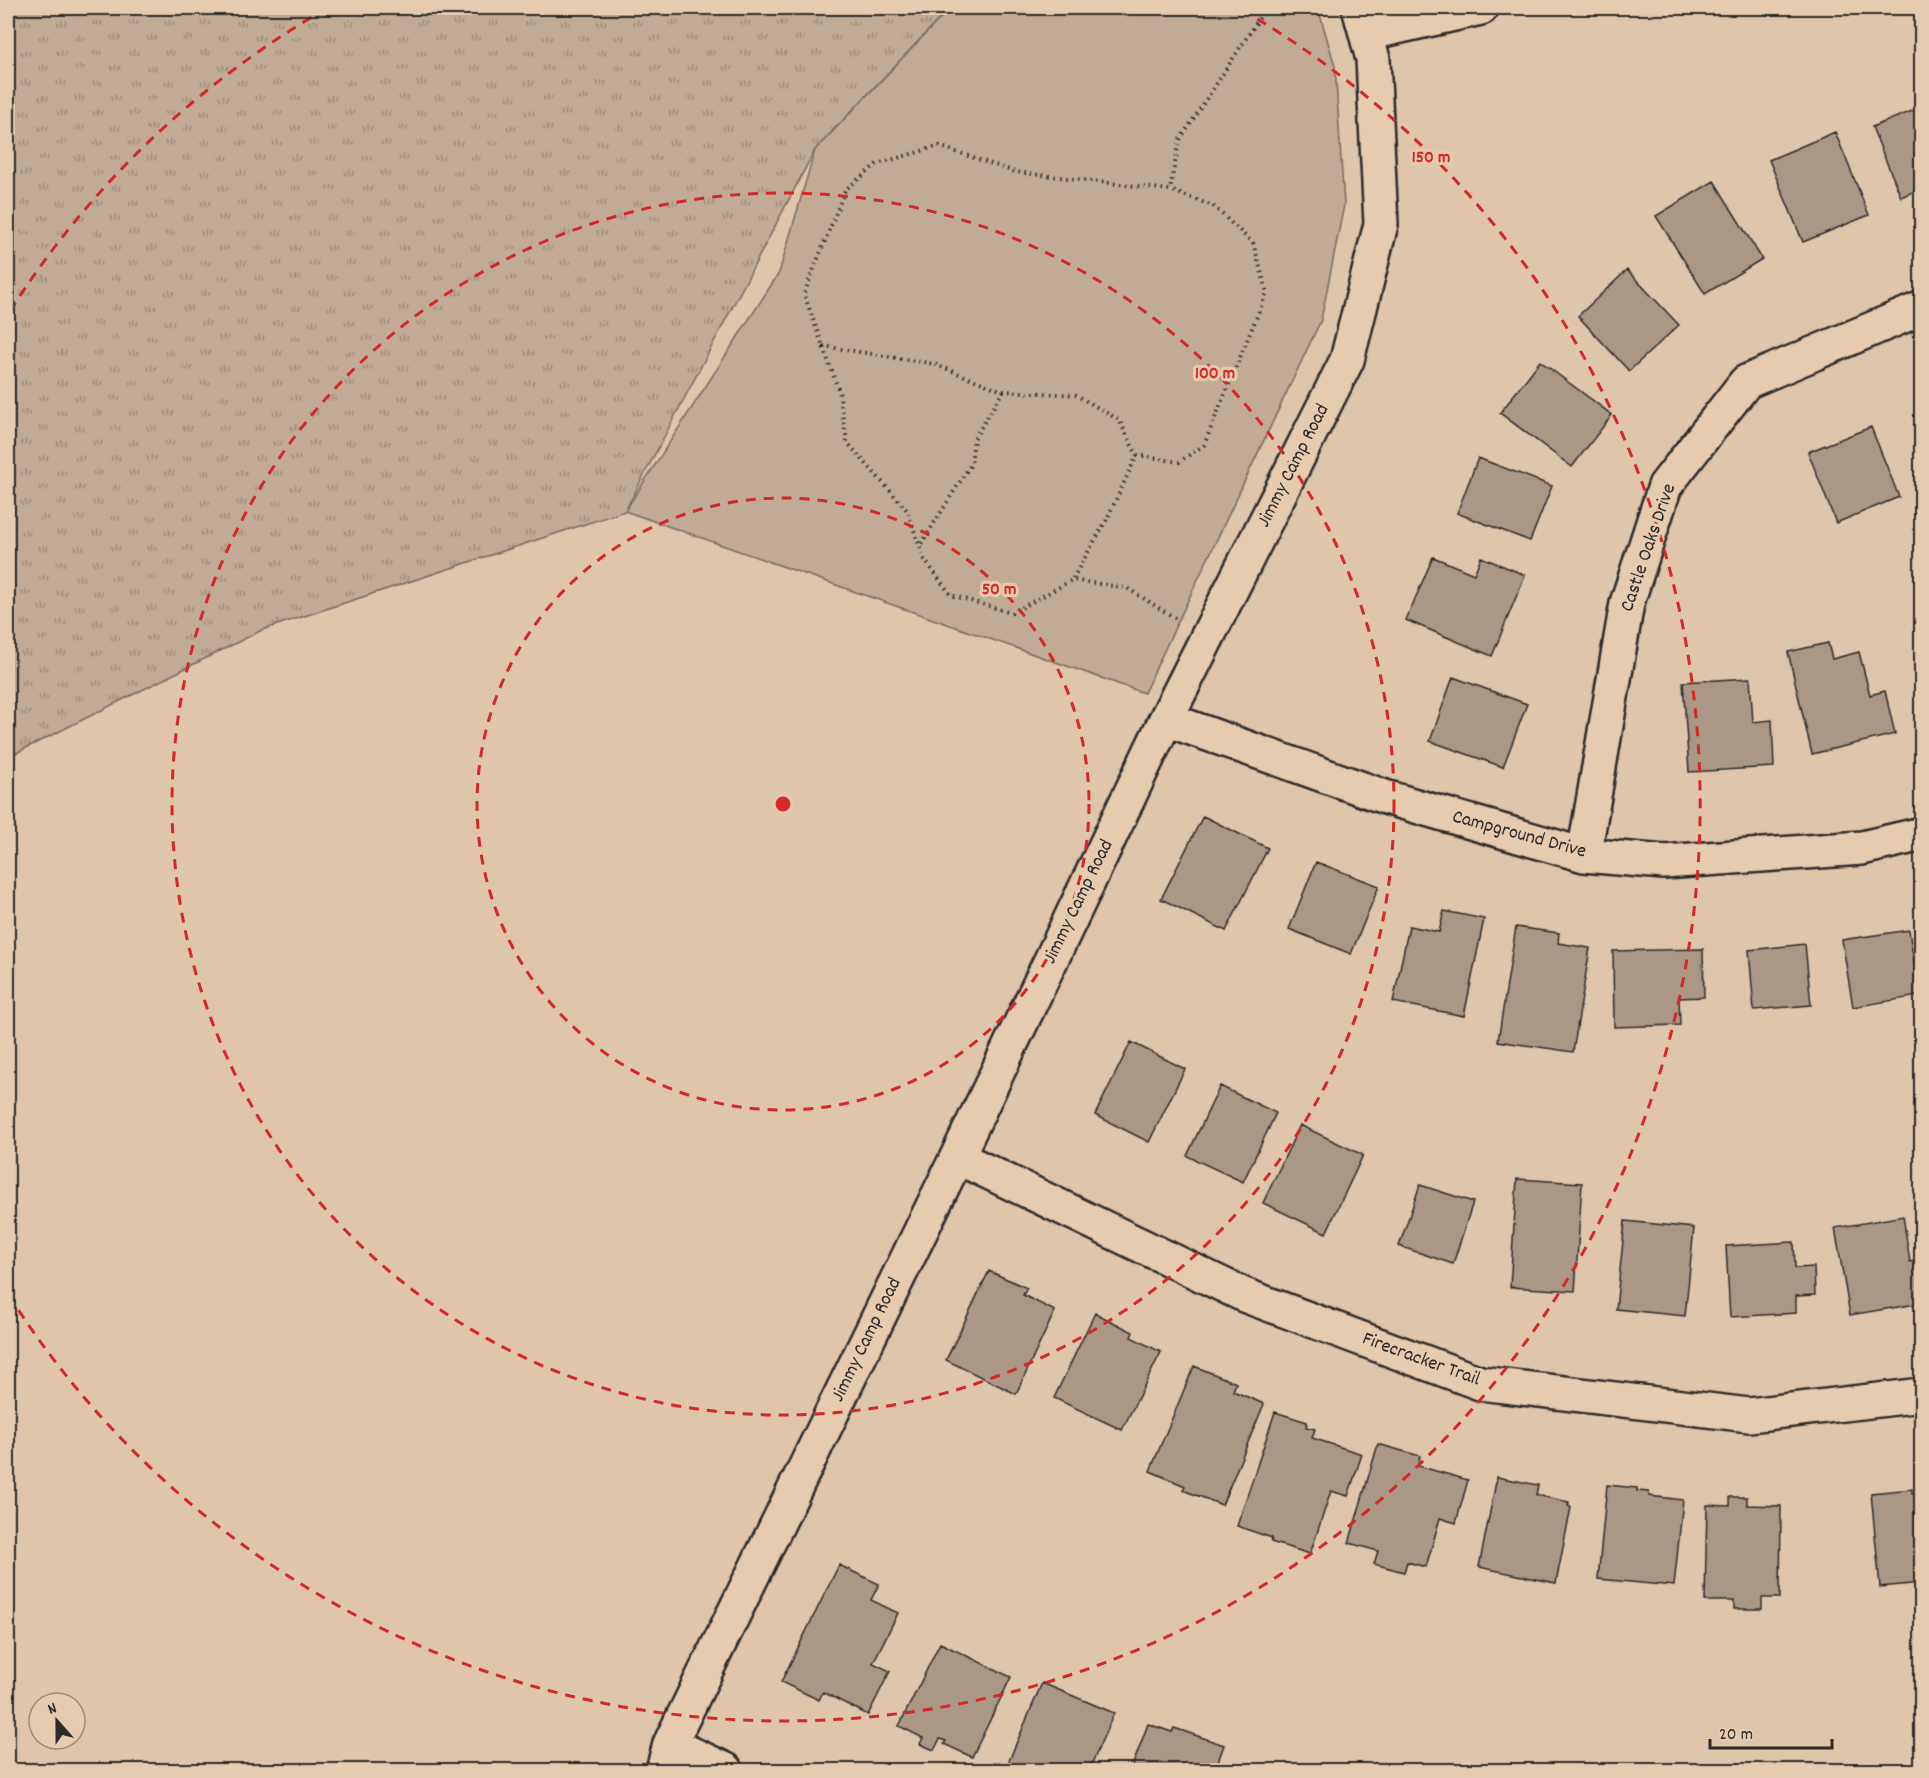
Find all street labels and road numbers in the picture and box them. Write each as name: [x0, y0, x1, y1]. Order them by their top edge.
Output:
street label: Jimmy Camp Road: [1251, 399, 1337, 533]
street label: Castle Oaks Drive: [1614, 480, 1684, 616]
street label: Campground Drive: [1449, 804, 1589, 866]
street label: Jimmy Camp Road: [1037, 835, 1121, 969]
street label: Jimmy Camp Road: [825, 1273, 909, 1407]
street label: Firecracker Trail: [1358, 1326, 1484, 1394]

